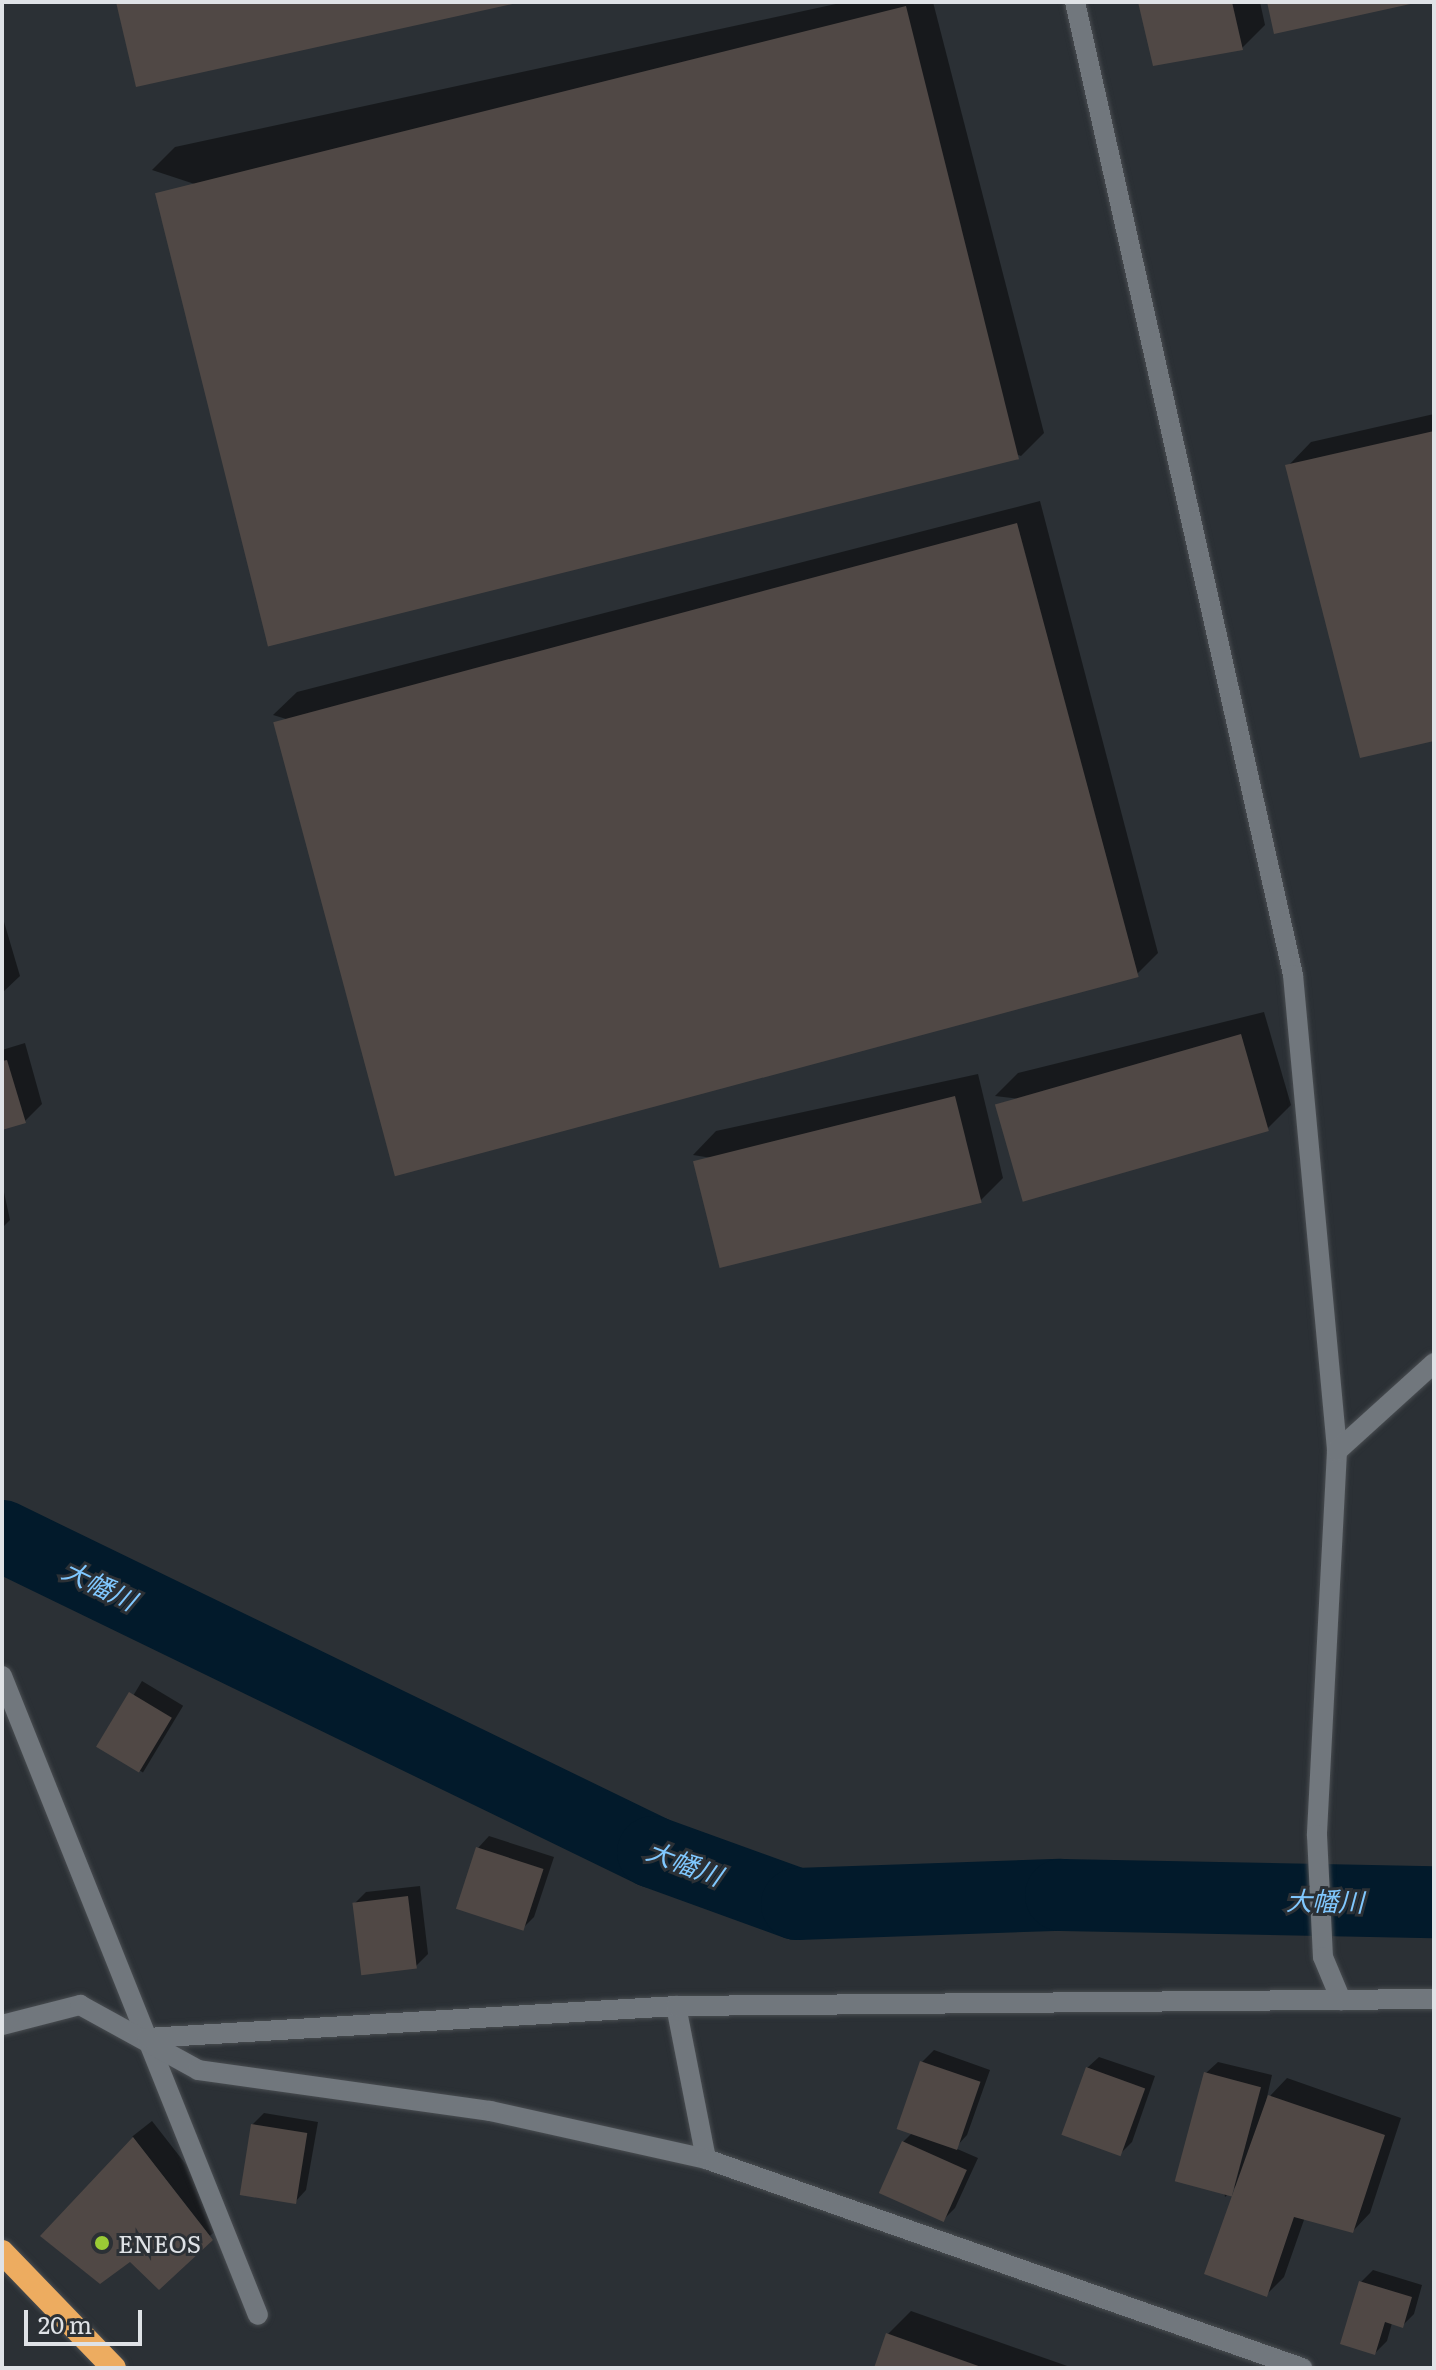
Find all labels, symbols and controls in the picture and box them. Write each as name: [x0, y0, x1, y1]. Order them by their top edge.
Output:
water label: 大幡川: [58, 1553, 142, 1615]
water label: 大幡川: [643, 1833, 727, 1891]
water label: 大幡川: [1286, 1884, 1364, 1916]
place label: ENEOS: [118, 2229, 201, 2257]
marker: ENEOS: [93, 2234, 111, 2252]
scale bar: [28, 2294, 146, 2344]
text: 20 m: [38, 2306, 92, 2341]

